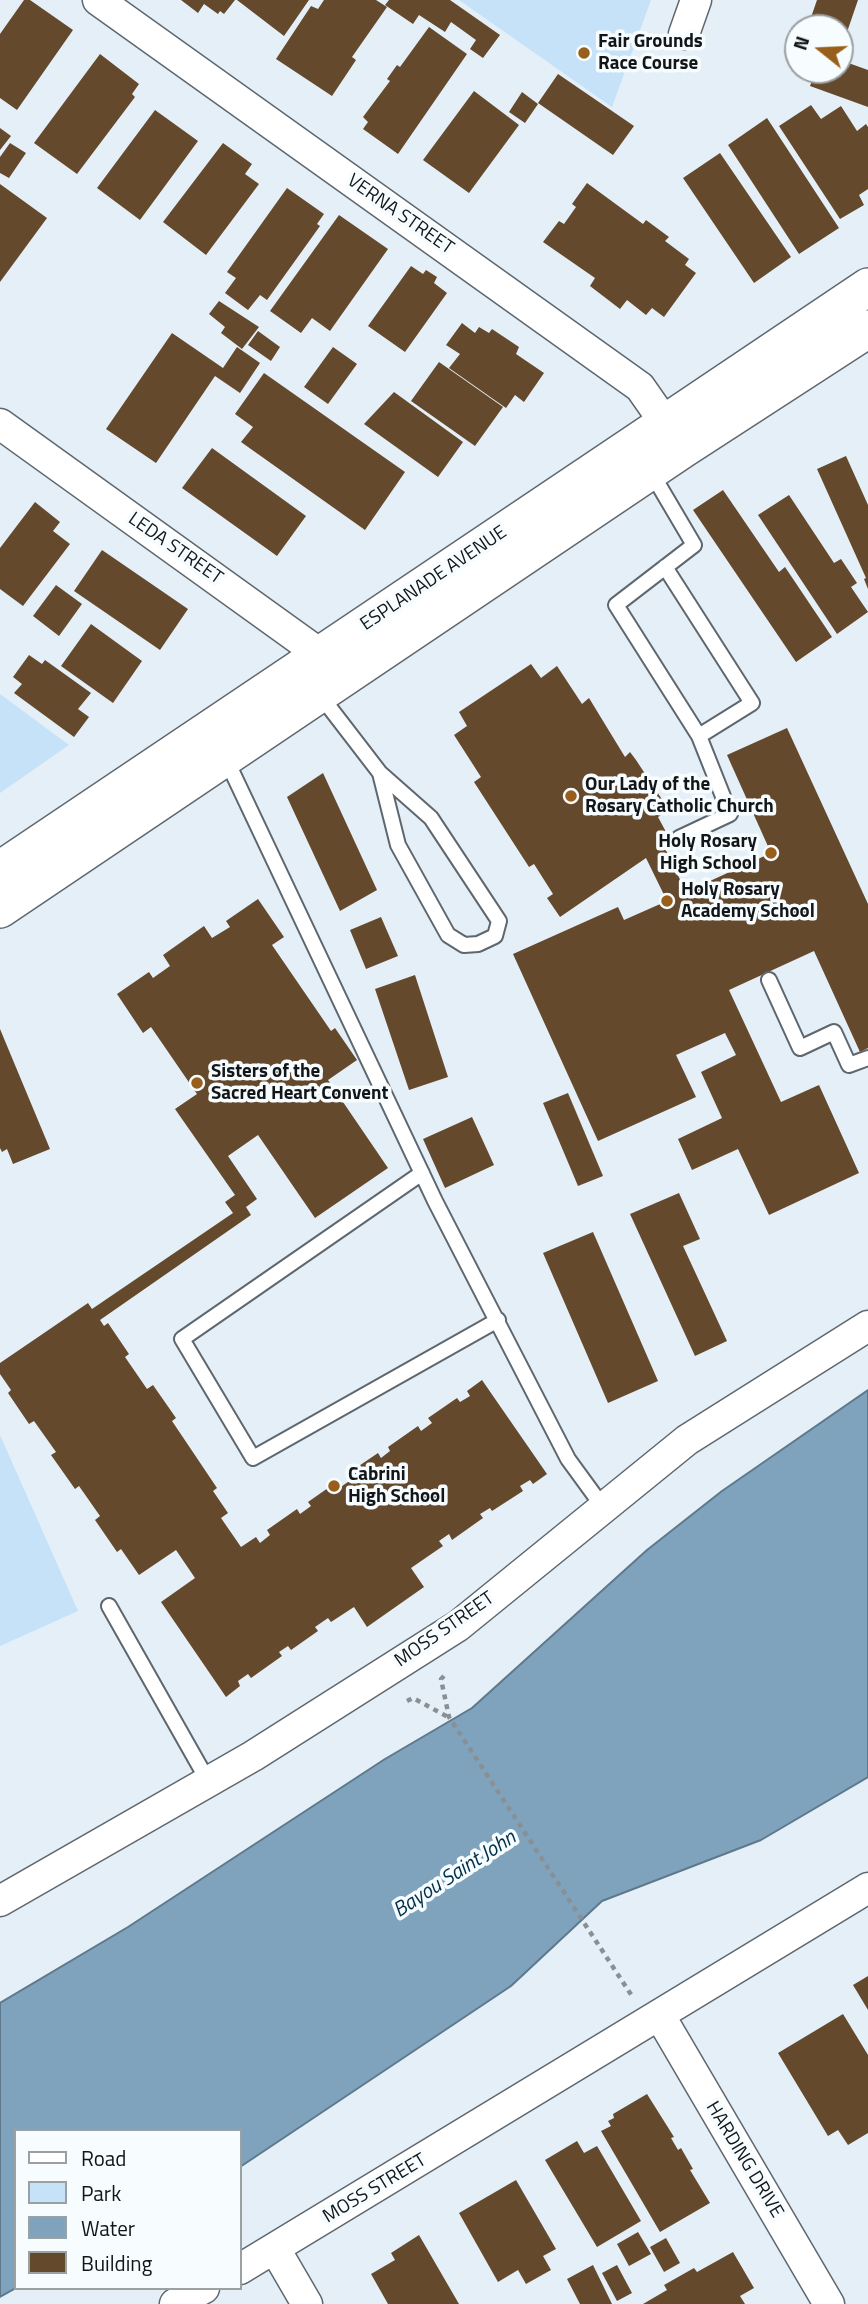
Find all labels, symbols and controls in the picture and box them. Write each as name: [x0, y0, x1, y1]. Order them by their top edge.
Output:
north arrow: [784, 14, 854, 84]
place label: Fair Grounds Race Course: [598, 31, 703, 75]
text: N: [785, 32, 816, 54]
marker: Fair Grounds Race Course: [576, 45, 592, 61]
street label: VERNA STREET: [342, 170, 458, 260]
street label: LEDA STREET: [123, 508, 227, 590]
street label: ESPLANADE AVENUE: [357, 522, 511, 636]
place label: Our Lady of the Rosary Catholic Church: [585, 774, 774, 818]
marker: Our Lady of the Rosary Catholic Church: [563, 788, 579, 804]
place label: Holy Rosary High School: [658, 831, 757, 875]
marker: Holy Rosary High School: [763, 845, 779, 861]
place label: Holy Rosary Academy School: [681, 879, 815, 923]
marker: Holy Rosary Academy School: [659, 893, 675, 909]
place label: Sisters of the Sacred Heart Convent: [211, 1061, 388, 1105]
marker: Sisters of the Sacred Heart Convent: [189, 1075, 205, 1091]
place label: Cabrini High School: [348, 1464, 445, 1508]
marker: Cabrini High School: [326, 1478, 342, 1494]
street label: MOSS STREET: [391, 1587, 499, 1673]
water label: Bayou Saint John: [389, 1826, 521, 1924]
street label: HARDING DRIVE: [700, 2098, 788, 2222]
legend: [14, 2129, 242, 2290]
text: Road: [81, 2142, 126, 2174]
street label: MOSS STREET: [319, 2149, 431, 2229]
text: Park: [81, 2177, 121, 2209]
text: Water: [81, 2212, 135, 2244]
text: Building: [81, 2247, 152, 2279]

